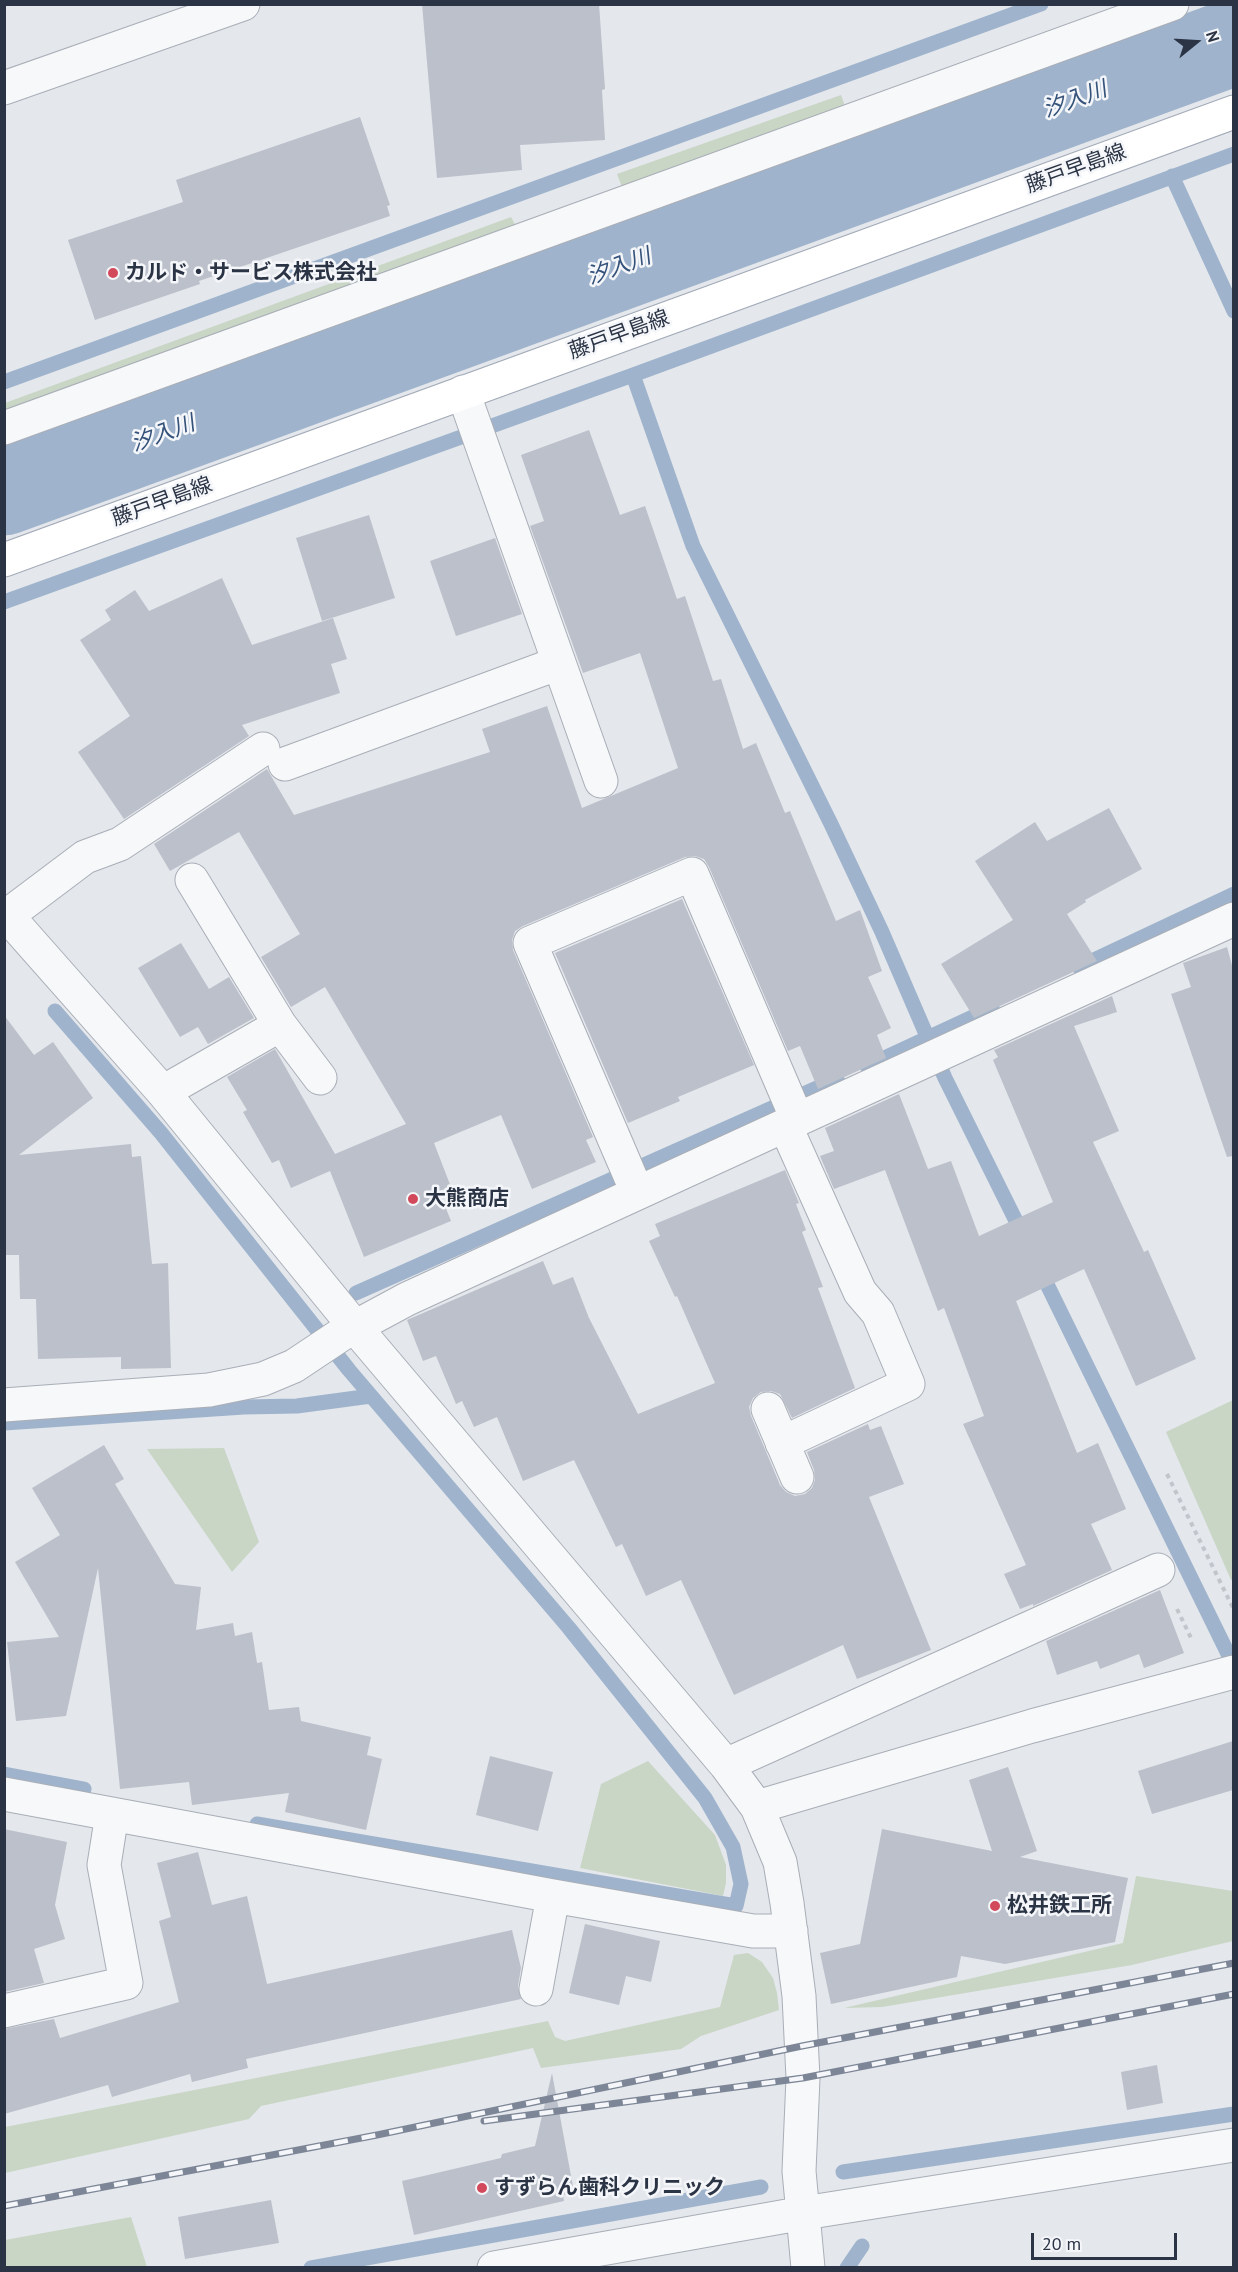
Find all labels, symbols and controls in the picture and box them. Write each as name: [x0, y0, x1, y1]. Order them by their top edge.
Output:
north arrow: [1166, 12, 1226, 72]
text: N: [1202, 28, 1224, 45]
water label: 汐入川: [1039, 76, 1111, 124]
street label: 藤戸早島線: [1022, 139, 1130, 199]
water label: 汐入川: [583, 243, 655, 291]
place label: カルド・サービス株式会社: [125, 260, 377, 286]
marker: カルド・サービス株式会社: [106, 266, 120, 280]
street label: 藤戸早島線: [565, 305, 673, 365]
water label: 汐入川: [127, 410, 199, 458]
street label: 藤戸早島線: [108, 472, 216, 532]
place label: 大熊商店: [425, 1186, 509, 1212]
marker: 大熊商店: [406, 1192, 420, 1206]
place label: 松井鉄工所: [1007, 1893, 1112, 1919]
marker: 松井鉄工所: [988, 1899, 1002, 1913]
place label: すずらん歯科クリニック: [494, 2175, 725, 2201]
marker: すずらん歯科クリニック: [475, 2181, 489, 2195]
scale bar: [1034, 2221, 1180, 2259]
text: 20 m: [1042, 2232, 1081, 2255]

